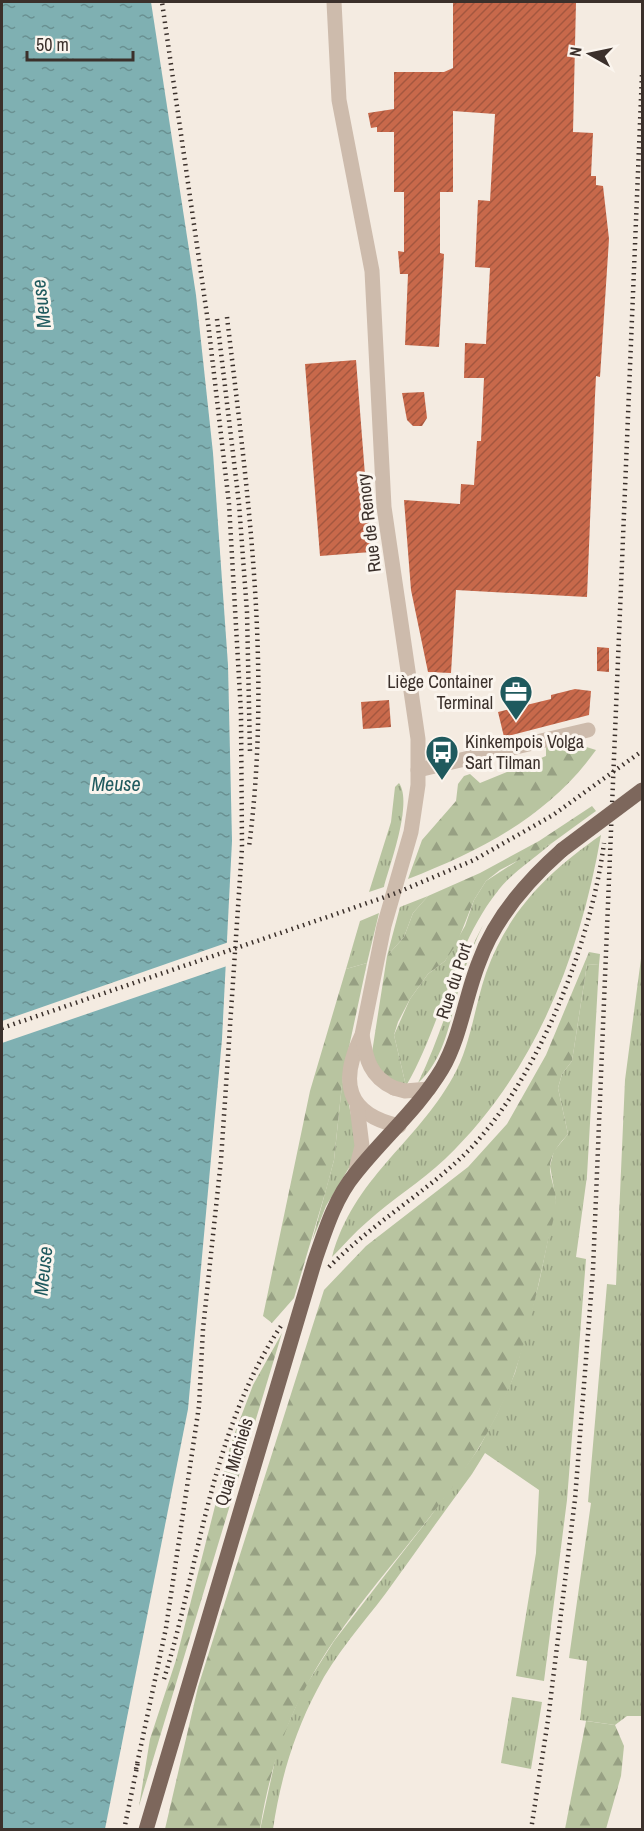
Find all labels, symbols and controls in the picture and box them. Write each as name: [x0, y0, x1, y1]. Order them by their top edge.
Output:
scale bar: [27, 24, 134, 62]
north arrow: [560, 24, 620, 84]
text: 50 m: [36, 32, 69, 57]
text: N: [564, 45, 587, 58]
water label: Meuse: [24, 278, 57, 330]
street label: Rue de Renory: [350, 472, 387, 574]
place label: Liège Container Terminal: [387, 669, 493, 715]
office icon: Liège Container Terminal: [498, 674, 534, 721]
place label: Kinkempois Volga Sart Tilman: [465, 729, 584, 775]
bus stop icon: Kinkempois Volga Sart Tilman: [424, 734, 460, 781]
water label: Meuse: [91, 770, 141, 797]
street label: Rue du Port: [429, 940, 478, 1022]
water label: Meuse: [27, 1245, 59, 1297]
street label: Quai Michiels: [208, 1415, 259, 1509]

